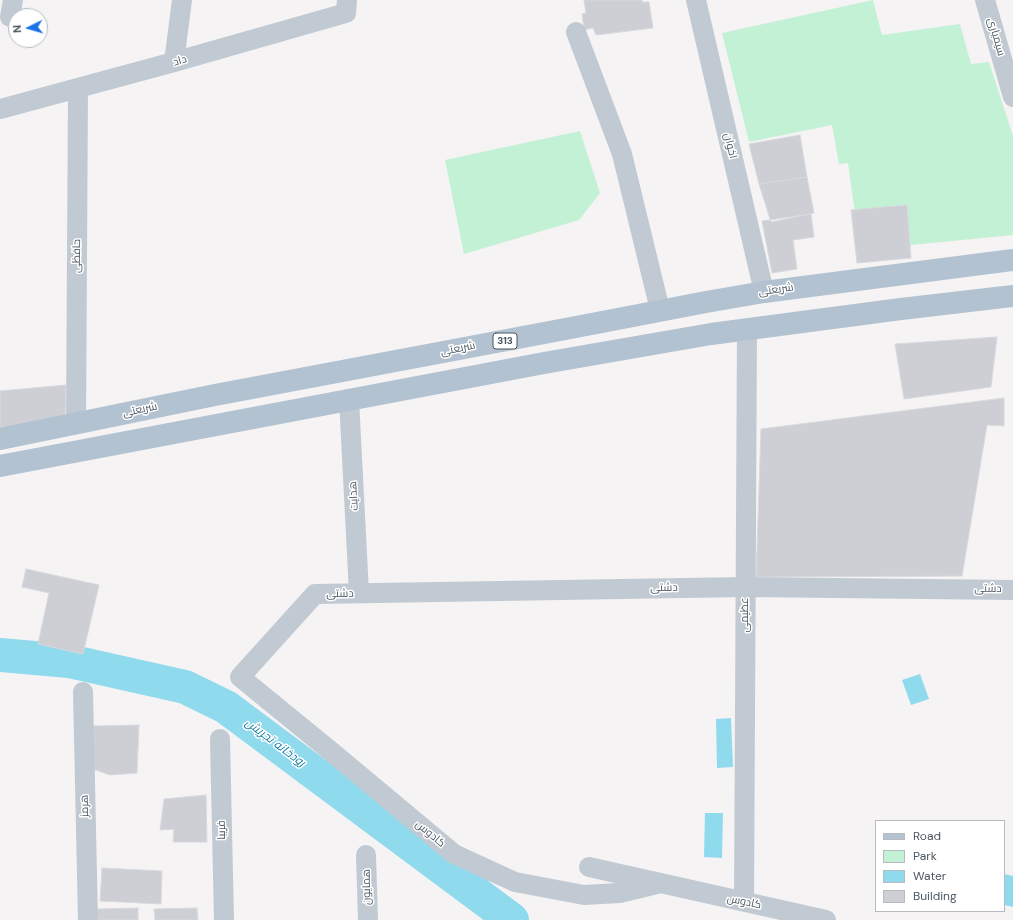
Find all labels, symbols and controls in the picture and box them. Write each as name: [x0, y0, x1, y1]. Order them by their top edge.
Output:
north arrow: [8, 8, 48, 48]
street label: سیمیاری: [984, 16, 1008, 58]
text: N: [10, 24, 24, 34]
street label: داد: [172, 53, 188, 69]
street label: اخوان: [721, 132, 739, 160]
street label: حافظی: [70, 239, 84, 273]
street label: شریعتی: [758, 281, 794, 299]
road number: 313: [493, 333, 517, 349]
street label: شریعتی: [440, 339, 476, 359]
street label: شریعتی: [121, 400, 159, 420]
street label: هدایت: [347, 481, 361, 511]
street label: دشتی: [650, 581, 678, 595]
street label: دشتی: [974, 582, 1002, 596]
street label: دشتی: [326, 587, 354, 601]
street label: عظیمی: [738, 597, 752, 633]
water label: رودخانه تجریش: [242, 716, 308, 770]
street label: هرمز: [78, 795, 92, 817]
street label: کادوس: [412, 818, 448, 850]
street label: فریبا: [215, 820, 229, 840]
legend: [875, 820, 1005, 912]
text: Road: [913, 828, 941, 844]
text: Park: [913, 848, 937, 864]
text: Water: [913, 868, 946, 884]
street label: همایون: [360, 869, 374, 905]
text: Building: [913, 888, 957, 904]
street label: کادوس: [726, 892, 762, 912]

